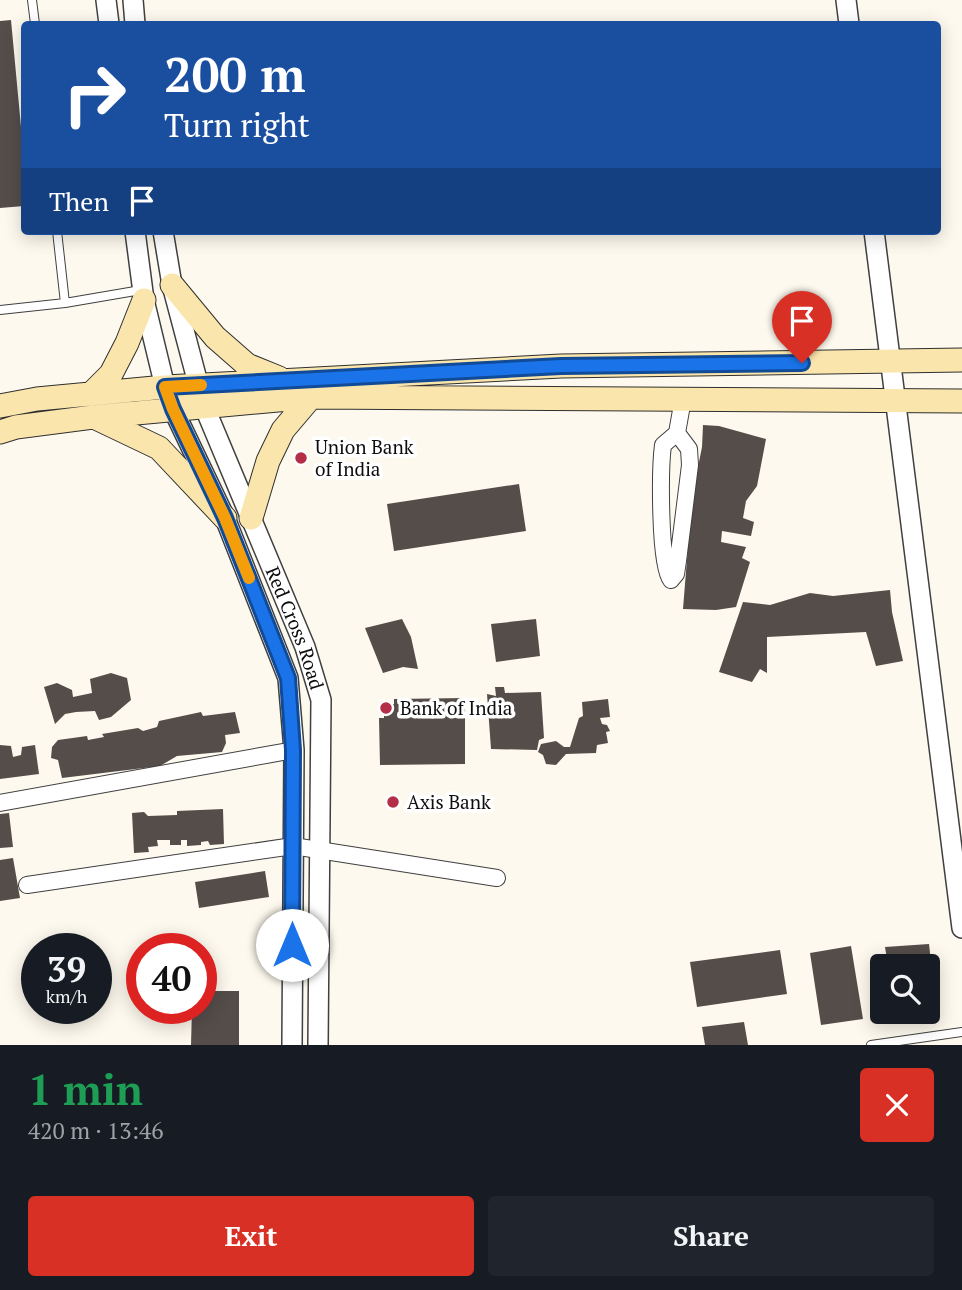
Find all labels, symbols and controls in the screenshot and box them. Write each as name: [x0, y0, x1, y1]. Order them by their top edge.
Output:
text: 200 m: [164, 41, 306, 106]
icon: right: [49, 49, 140, 140]
text: Turn right: [164, 104, 310, 146]
icon: arrive: [123, 182, 161, 220]
text: Then: [49, 184, 109, 218]
pin: [772, 291, 832, 363]
icon: arrive: [783, 302, 821, 340]
place label: Union Bank of India: [315, 434, 414, 481]
marker: Union Bank of India: [293, 450, 309, 466]
street label: Red Cross Road: [261, 562, 330, 693]
place label: Bank of India: [400, 695, 513, 720]
marker: Bank of India: [378, 700, 394, 716]
place label: Axis Bank: [407, 789, 491, 814]
marker: Axis Bank: [385, 794, 401, 810]
position arrow: [255, 908, 329, 982]
speed limit sign: 40: [126, 933, 217, 1024]
text: 39: [47, 946, 86, 992]
map controls: [870, 954, 940, 1024]
button: search: [870, 954, 940, 1024]
text: km/h: [46, 984, 87, 1008]
text: 1 min: [28, 1061, 143, 1117]
button: close: [860, 1068, 934, 1142]
text: 420 m · 13:46: [28, 1115, 163, 1146]
button: Exit: [28, 1196, 474, 1276]
button: Share: [488, 1196, 934, 1276]

